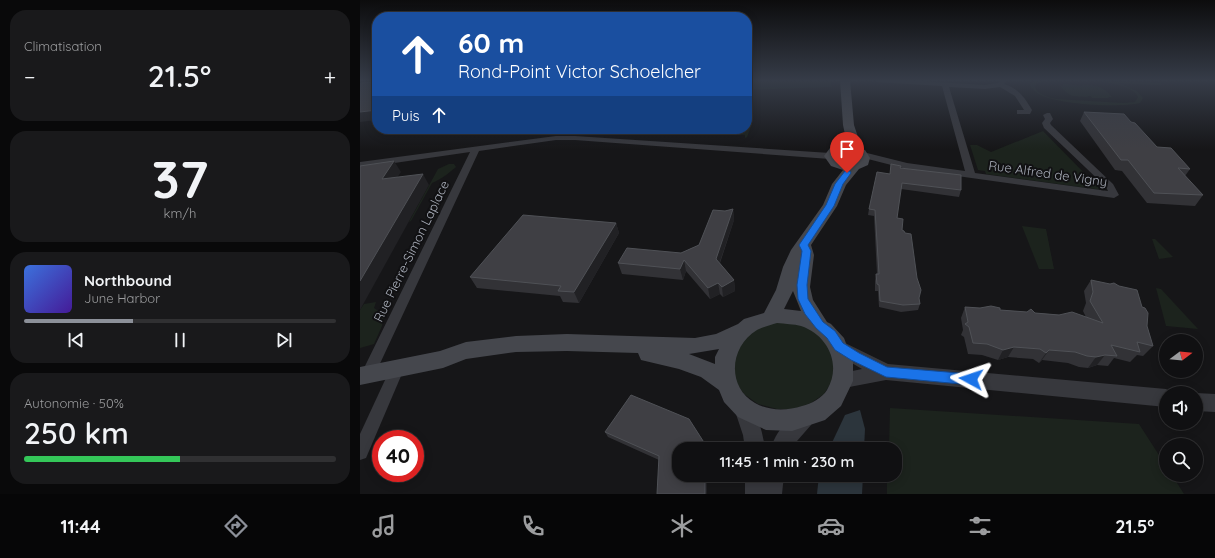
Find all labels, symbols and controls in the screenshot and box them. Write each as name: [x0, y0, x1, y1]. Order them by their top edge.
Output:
text: 60 m: [458, 25, 524, 60]
icon: ahead: [392, 28, 444, 80]
text: Climatisation: [24, 38, 102, 54]
text: 21.5°: [148, 57, 211, 95]
text: Rond-Point Victor Schoelcher: [458, 60, 701, 83]
text: −: [24, 63, 35, 91]
text: +: [324, 63, 336, 91]
icon: ahead: [428, 104, 450, 126]
text: Puis: [392, 106, 420, 125]
pin: [830, 132, 864, 173]
icon: arrive: [836, 138, 858, 160]
text: 37: [152, 146, 208, 211]
street label: Rue Alfred de Vigny: [988, 157, 1108, 189]
street label: Rue Pierre-Simon Laplace: [370, 178, 452, 324]
text: km/h: [164, 205, 196, 221]
text: Northbound: [84, 271, 172, 290]
text: June Harbor: [84, 290, 160, 306]
icon: previous: [65, 329, 87, 351]
icon: pause: [169, 329, 191, 351]
icon: next: [273, 329, 295, 351]
north arrow: [1159, 334, 1203, 378]
map controls: [1159, 334, 1203, 482]
position arrow: [950, 358, 992, 400]
button: sound: [1159, 386, 1203, 430]
text: Autonomie · 50%: [24, 395, 124, 411]
text: 250 km: [24, 414, 129, 452]
speed limit sign: 40: [372, 430, 424, 482]
button: search: [1159, 438, 1203, 482]
text: 11:45 · 1 min · 230 m: [720, 452, 854, 471]
icon: directions: [222, 512, 250, 540]
icon: music: [370, 512, 398, 540]
icon: phone: [519, 512, 547, 540]
icon: climate: [668, 512, 696, 540]
icon: car: [817, 512, 845, 540]
icon: filters: [966, 512, 994, 540]
text: 11:44: [60, 515, 101, 538]
text: 21.5°: [1115, 515, 1154, 538]

